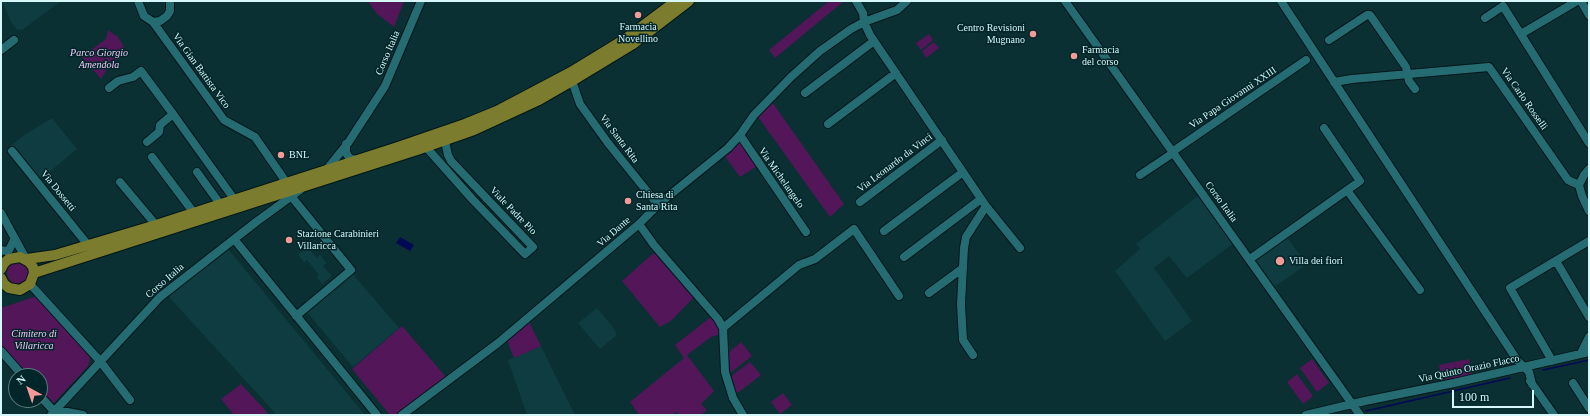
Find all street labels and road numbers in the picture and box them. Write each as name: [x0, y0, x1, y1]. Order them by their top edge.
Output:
street label: Corso Italia: [373, 29, 403, 77]
street label: Via Gian Battista Vico: [170, 31, 232, 111]
street label: Via Papa Giovanni XXIII: [1187, 64, 1279, 132]
street label: Via Carlo Rosselli: [1498, 66, 1550, 132]
street label: Via Santa Rita: [597, 112, 641, 166]
street label: Via Leonardo da Vinci: [855, 131, 935, 195]
street label: Via Michelangelo: [756, 145, 806, 211]
street label: Via Dossetti: [38, 168, 78, 214]
street label: Corso Italia: [1202, 179, 1240, 225]
street label: Viale Padre Pio: [487, 184, 539, 238]
street label: Via Dante: [595, 214, 633, 250]
street label: Corso Italia: [143, 261, 187, 301]
street label: Via Quinto Orazio Flacco: [1417, 352, 1521, 386]

